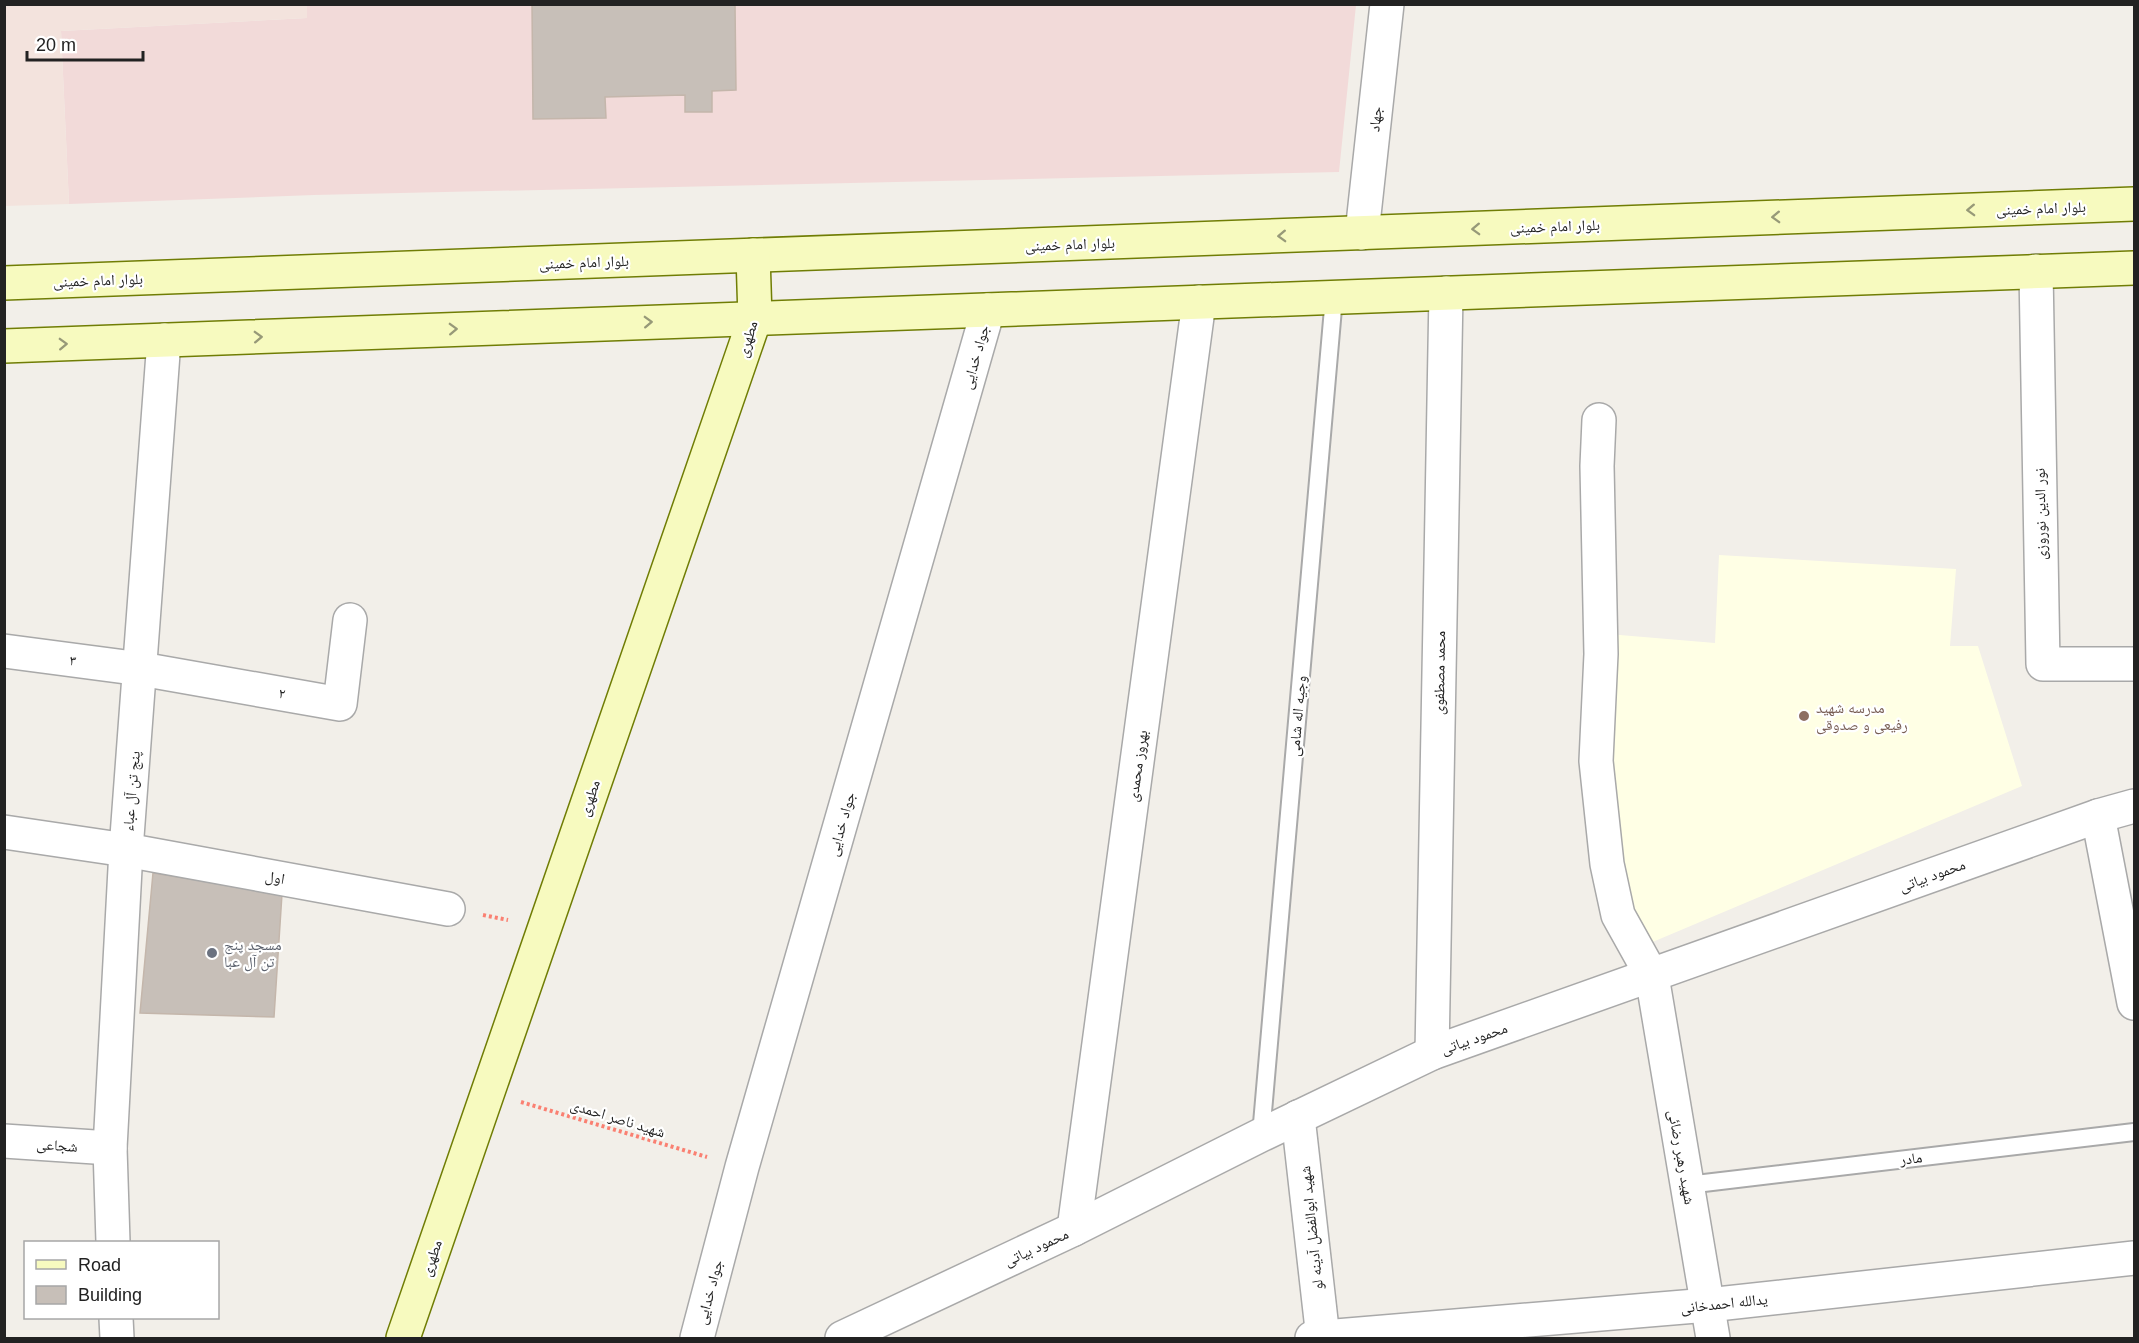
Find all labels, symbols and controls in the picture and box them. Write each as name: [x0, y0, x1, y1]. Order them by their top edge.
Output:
scale bar: [27, 24, 142, 62]
text: 20 m: [36, 35, 76, 55]
street label: جهاد: [1365, 105, 1386, 133]
street label: بلوار امام خمینی: [1996, 198, 2086, 220]
one-way arrow: [1967, 204, 1976, 217]
one-way arrow: [1772, 211, 1781, 224]
street label: بلوار امام خمینی: [1510, 216, 1600, 238]
one-way arrow: [1472, 222, 1481, 235]
one-way arrow: [1277, 230, 1286, 242]
street label: بلوار امام خمینی: [1025, 234, 1115, 256]
street label: بلوار امام خمینی: [539, 252, 629, 274]
street label: بلوار امام خمینی: [53, 270, 143, 292]
one-way arrow: [643, 316, 652, 329]
street label: مطهری: [733, 319, 763, 360]
street label: جواد خدایی: [958, 322, 994, 392]
one-way arrow: [448, 323, 457, 336]
one-way arrow: [253, 330, 262, 343]
one-way arrow: [58, 337, 67, 350]
street label: نور الدین نوروزی: [2031, 468, 2051, 560]
street label: محمد مصطفوی: [1430, 631, 1450, 715]
street label: ۳: [69, 651, 78, 669]
street label: وجیه اله شامی: [1285, 675, 1311, 757]
street label: ۲: [277, 684, 287, 702]
place label: مدرسه شهید رفیعی و صدوقی: [1816, 699, 1908, 735]
marker: مدرسه شهید رفیعی و صدوقی: [1797, 709, 1811, 723]
street label: بهروز محمدی: [1124, 729, 1152, 803]
street label: پنج تن آل عباء: [119, 750, 145, 832]
street label: مطهری: [575, 777, 605, 819]
street label: جواد خدایی: [824, 789, 860, 859]
street label: محمود بیاتی: [1897, 855, 1968, 897]
street label: اول: [264, 867, 286, 889]
place label: مسجد پنج تن آل عبا: [224, 936, 282, 972]
marker: مسجد پنج تن آل عبا: [205, 946, 219, 960]
street label: محمود بیاتی: [1439, 1019, 1510, 1059]
street label: شهید ناصر احمدی: [568, 1096, 667, 1142]
street label: شهید رهبر رضائی: [1663, 1108, 1699, 1206]
street label: شجاعی: [36, 1135, 78, 1157]
street label: مادر: [1898, 1148, 1924, 1169]
street label: شهید ابوالفضل آدینه لو: [1296, 1165, 1328, 1291]
street label: محمود بیاتی: [1001, 1225, 1072, 1271]
street label: مطهری: [417, 1237, 447, 1279]
legend: [24, 1241, 219, 1319]
text: Road: [78, 1255, 121, 1275]
street label: جواد خدایی: [692, 1257, 728, 1327]
text: Building: [78, 1285, 142, 1305]
street label: یدالله احمدخانی: [1679, 1290, 1769, 1318]

